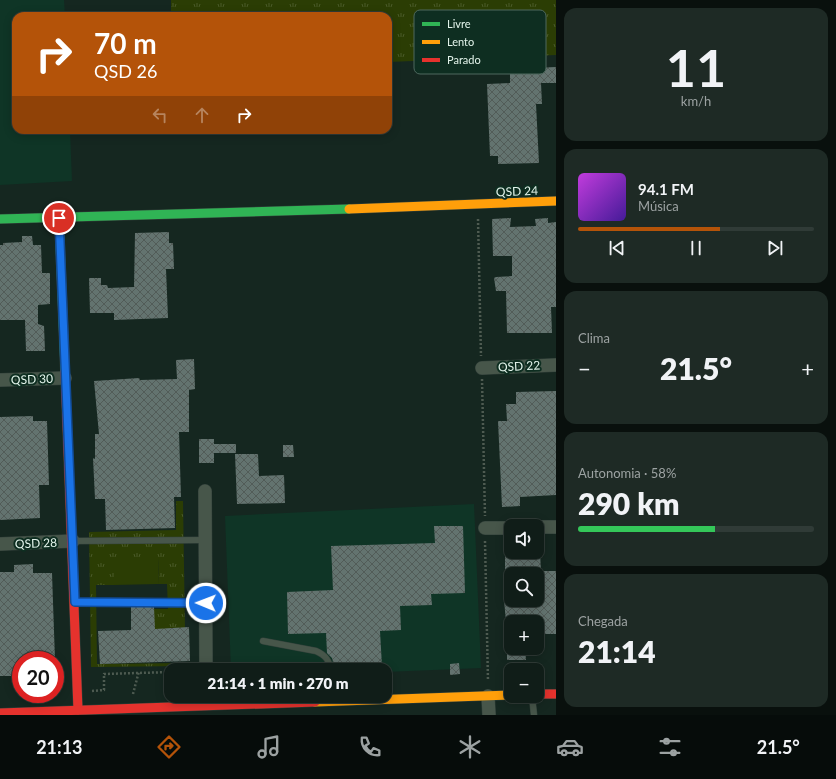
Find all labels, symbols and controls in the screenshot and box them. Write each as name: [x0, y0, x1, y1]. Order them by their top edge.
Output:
legend: [414, 10, 546, 74]
text: Livre: [447, 17, 471, 30]
text: 70 m: [94, 26, 157, 60]
icon: right: [28, 28, 80, 80]
text: Lento: [447, 35, 474, 48]
text: 11: [666, 36, 726, 98]
text: Parado: [447, 53, 481, 66]
text: QSD 26: [94, 60, 157, 82]
text: km/h: [681, 93, 711, 109]
icon: left: [149, 104, 171, 126]
icon: ahead: [191, 104, 213, 126]
icon: right: [233, 104, 255, 126]
text: 94.1 FM: [638, 180, 694, 198]
street label: QSD 24: [496, 183, 538, 199]
text: Música: [638, 198, 679, 214]
pin: [42, 201, 76, 235]
icon: arrive: [48, 207, 70, 229]
icon: previous: [606, 237, 628, 259]
icon: pause: [685, 237, 707, 259]
icon: next: [764, 237, 786, 259]
text: Clima: [578, 330, 610, 346]
text: 21.5°: [660, 350, 732, 386]
text: −: [578, 355, 591, 382]
text: +: [801, 355, 814, 382]
street label: QSD 22: [498, 357, 541, 375]
street label: QSD 30: [11, 371, 53, 387]
text: Autonomia · 58%: [578, 465, 676, 481]
text: 290 km: [578, 485, 679, 521]
map controls: [504, 519, 544, 703]
button: sound: [504, 519, 544, 559]
street label: QSD 28: [15, 535, 57, 551]
button: search: [504, 567, 544, 607]
position arrow: [185, 582, 227, 624]
text: Chegada: [578, 613, 628, 629]
button: +: [504, 615, 544, 655]
text: 21:14: [578, 633, 656, 669]
speed limit sign: 20: [12, 651, 64, 703]
button: −: [504, 663, 544, 703]
text: 21:14 · 1 min · 270 m: [207, 674, 349, 692]
icon: directions: [155, 733, 183, 761]
icon: music: [255, 733, 283, 761]
icon: phone: [356, 733, 384, 761]
icon: climate: [456, 733, 484, 761]
icon: car: [556, 733, 584, 761]
icon: filters: [656, 733, 684, 761]
text: 21:13: [36, 736, 83, 758]
text: 21.5°: [757, 736, 800, 758]

